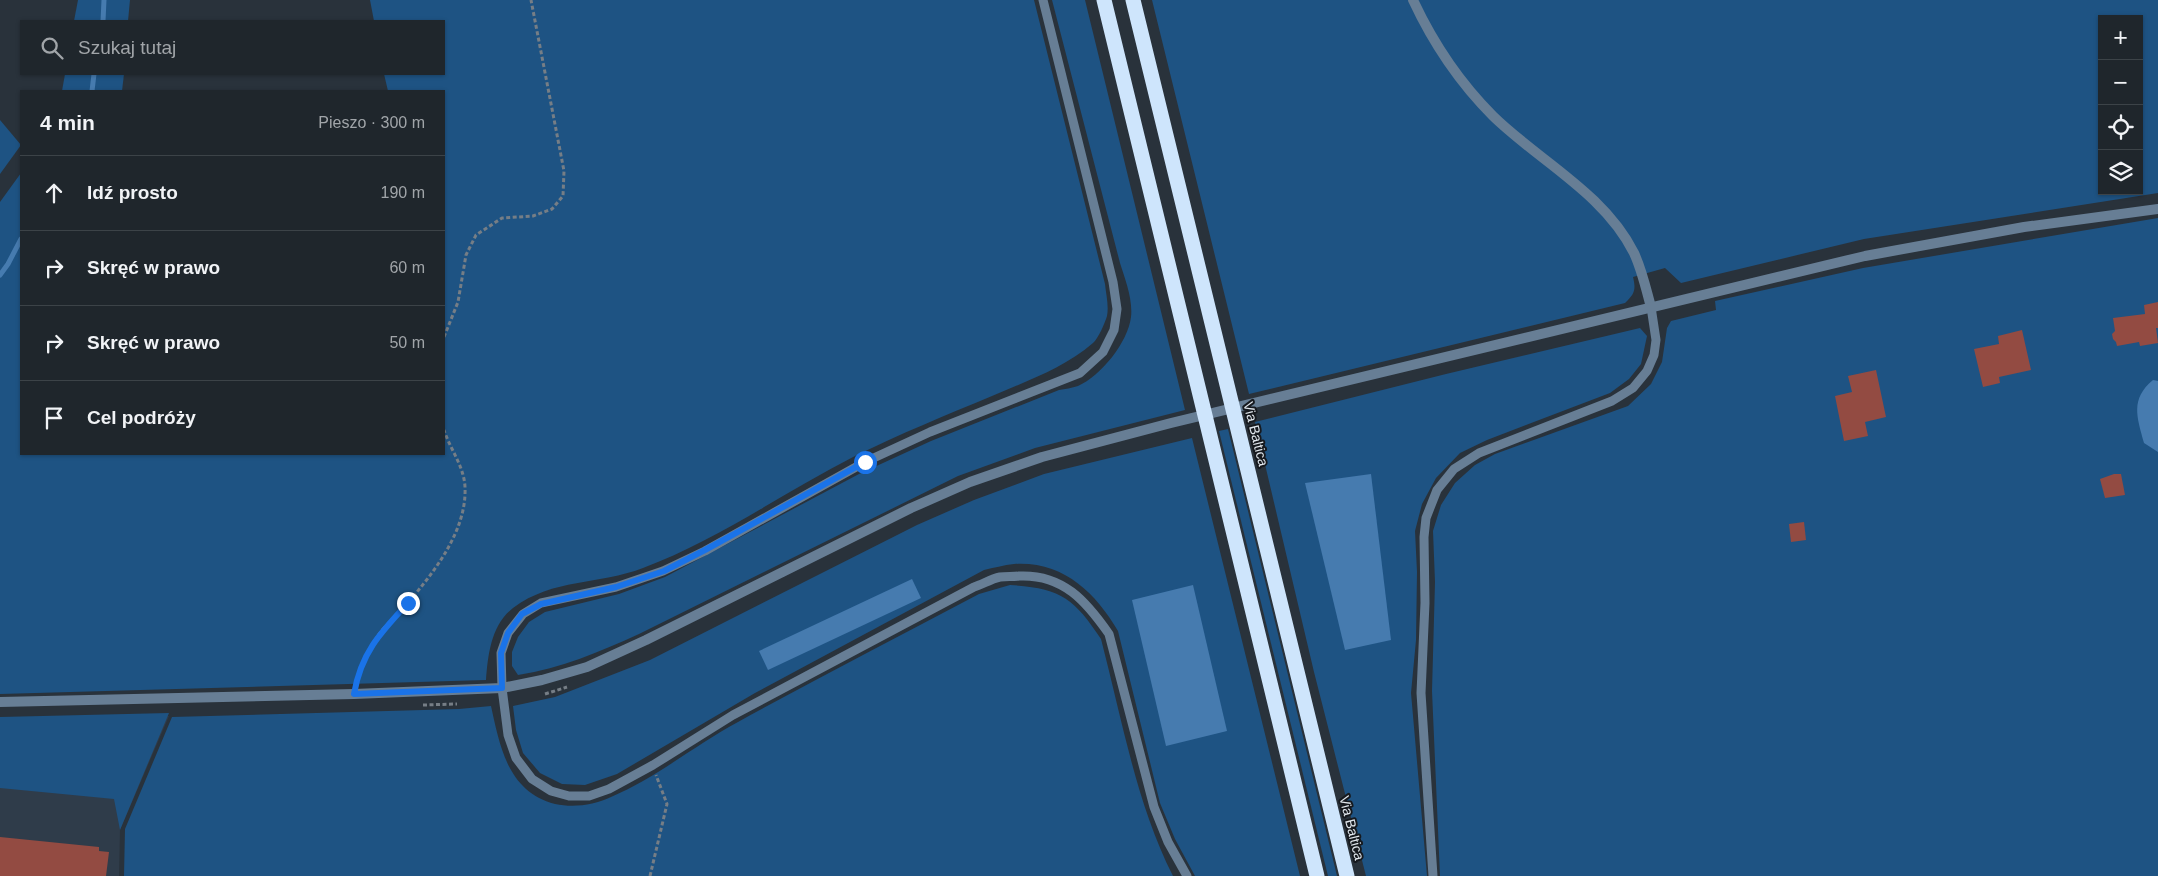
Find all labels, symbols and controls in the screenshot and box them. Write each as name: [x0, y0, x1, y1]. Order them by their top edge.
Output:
map controls: [2098, 15, 2143, 195]
button: +: [2098, 15, 2143, 60]
search box: [20, 20, 445, 75]
icon: search: [38, 34, 66, 62]
text: Szukaj tutaj: [78, 37, 176, 58]
button: −: [2098, 60, 2143, 105]
button: locate: [2098, 105, 2143, 150]
text: 4 min: [40, 111, 95, 134]
text: Pieszo · 300 m: [318, 114, 425, 131]
button: layers: [2098, 150, 2143, 195]
icon: ahead: [40, 179, 68, 207]
text: Idź prosto: [87, 182, 178, 203]
text: 190 m: [381, 184, 425, 201]
icon: right: [40, 254, 68, 282]
text: Skręć w prawo: [87, 257, 220, 278]
text: 60 m: [389, 259, 425, 276]
icon: right: [40, 329, 68, 357]
text: Skręć w prawo: [87, 332, 220, 353]
text: 50 m: [389, 334, 425, 351]
street label: Via Baltica: [1240, 400, 1272, 468]
icon: arrive: [40, 404, 68, 432]
text: Cel podróży: [87, 407, 196, 428]
route start: [854, 451, 877, 474]
route end: [397, 592, 420, 615]
street label: Via Baltica: [1336, 794, 1368, 862]

